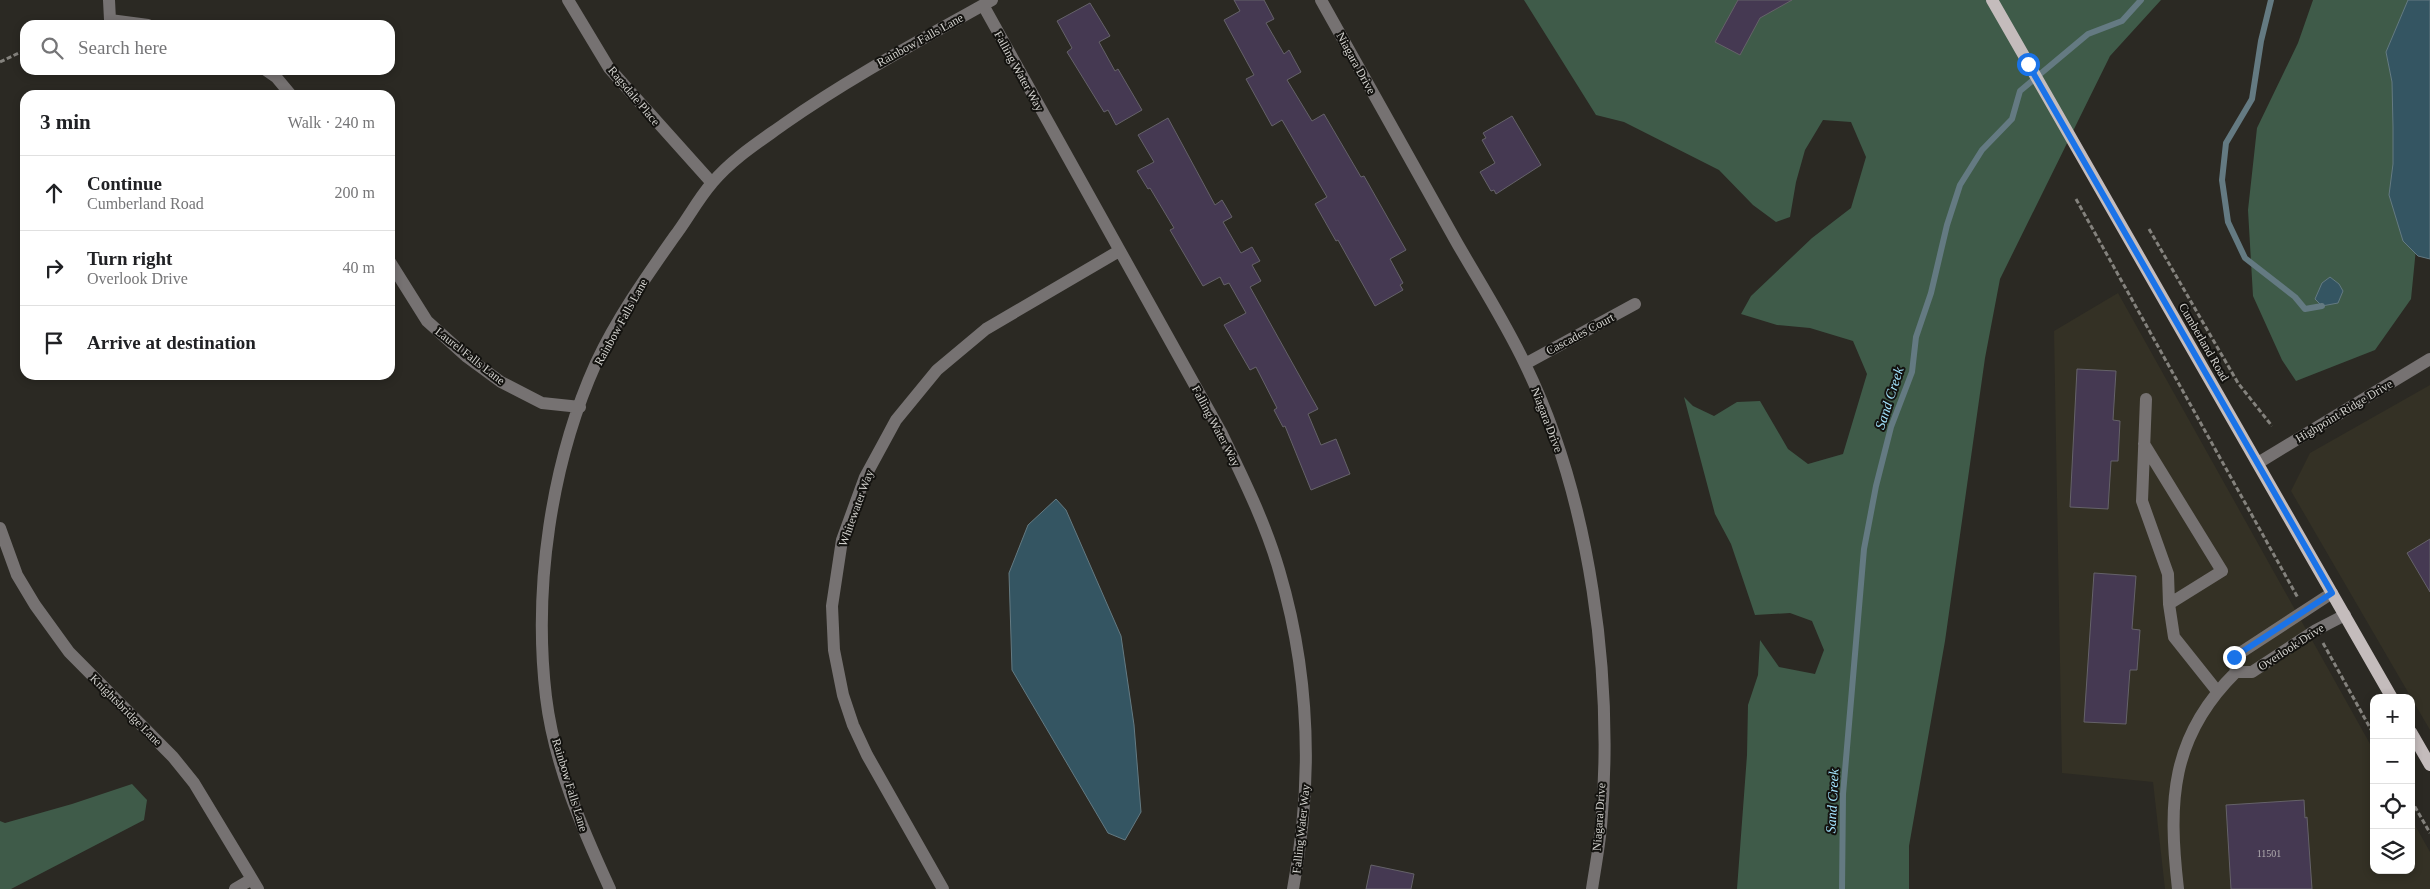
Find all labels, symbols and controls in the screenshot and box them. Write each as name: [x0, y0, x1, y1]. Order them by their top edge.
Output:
street label: Rainbow Falls Lane: [874, 10, 966, 70]
search box: [20, 20, 395, 75]
street label: Falling Water Way: [991, 28, 1047, 114]
street label: Niagara Drive: [1333, 30, 1379, 96]
icon: search: [38, 34, 66, 62]
text: Search here: [78, 37, 167, 58]
route start: [2017, 53, 2040, 76]
street label: Ragsdale Place: [605, 64, 663, 128]
text: 3 min: [40, 110, 91, 134]
text: Walk · 240 m: [288, 114, 375, 131]
text: Continue: [87, 173, 162, 194]
icon: ahead: [40, 179, 68, 207]
text: 200 m: [335, 184, 375, 201]
text: Cumberland Road: [87, 195, 204, 212]
text: Turn right: [87, 248, 172, 269]
icon: right: [40, 254, 68, 282]
text: 40 m: [343, 259, 375, 276]
text: Overlook Drive: [87, 270, 188, 287]
street label: Rainbow Falls Lane: [591, 276, 651, 368]
street label: Cumberland Road: [2176, 301, 2232, 383]
street label: Cascades Court: [1544, 310, 1617, 358]
street label: Laurel Falls Lane: [432, 324, 508, 388]
icon: arrive: [40, 329, 68, 357]
text: Arrive at destination: [87, 332, 256, 353]
water label: Sand Creek: [1872, 364, 1907, 431]
street label: Highpoint Ridge Drive: [2293, 377, 2395, 445]
street label: Falling Water Way: [1189, 383, 1243, 469]
street label: Niagara Drive: [1528, 386, 1566, 454]
street label: Whitewater Way: [836, 468, 876, 548]
street label: Overlook Drive: [2255, 621, 2327, 673]
route end: [2223, 646, 2246, 669]
street label: Knightsbridge Lane: [87, 671, 165, 749]
map controls: [2370, 694, 2415, 874]
button: +: [2370, 694, 2415, 739]
street label: Rainbow Falls Lane: [549, 737, 591, 833]
button: −: [2370, 739, 2415, 784]
water label: Sand Creek: [1823, 768, 1842, 834]
street label: Niagara Drive: [1590, 782, 1608, 852]
street label: Falling Water Way: [1289, 784, 1313, 874]
button: locate: [2370, 784, 2415, 829]
button: layers: [2370, 829, 2415, 874]
house number: 11501: [2257, 848, 2281, 859]

